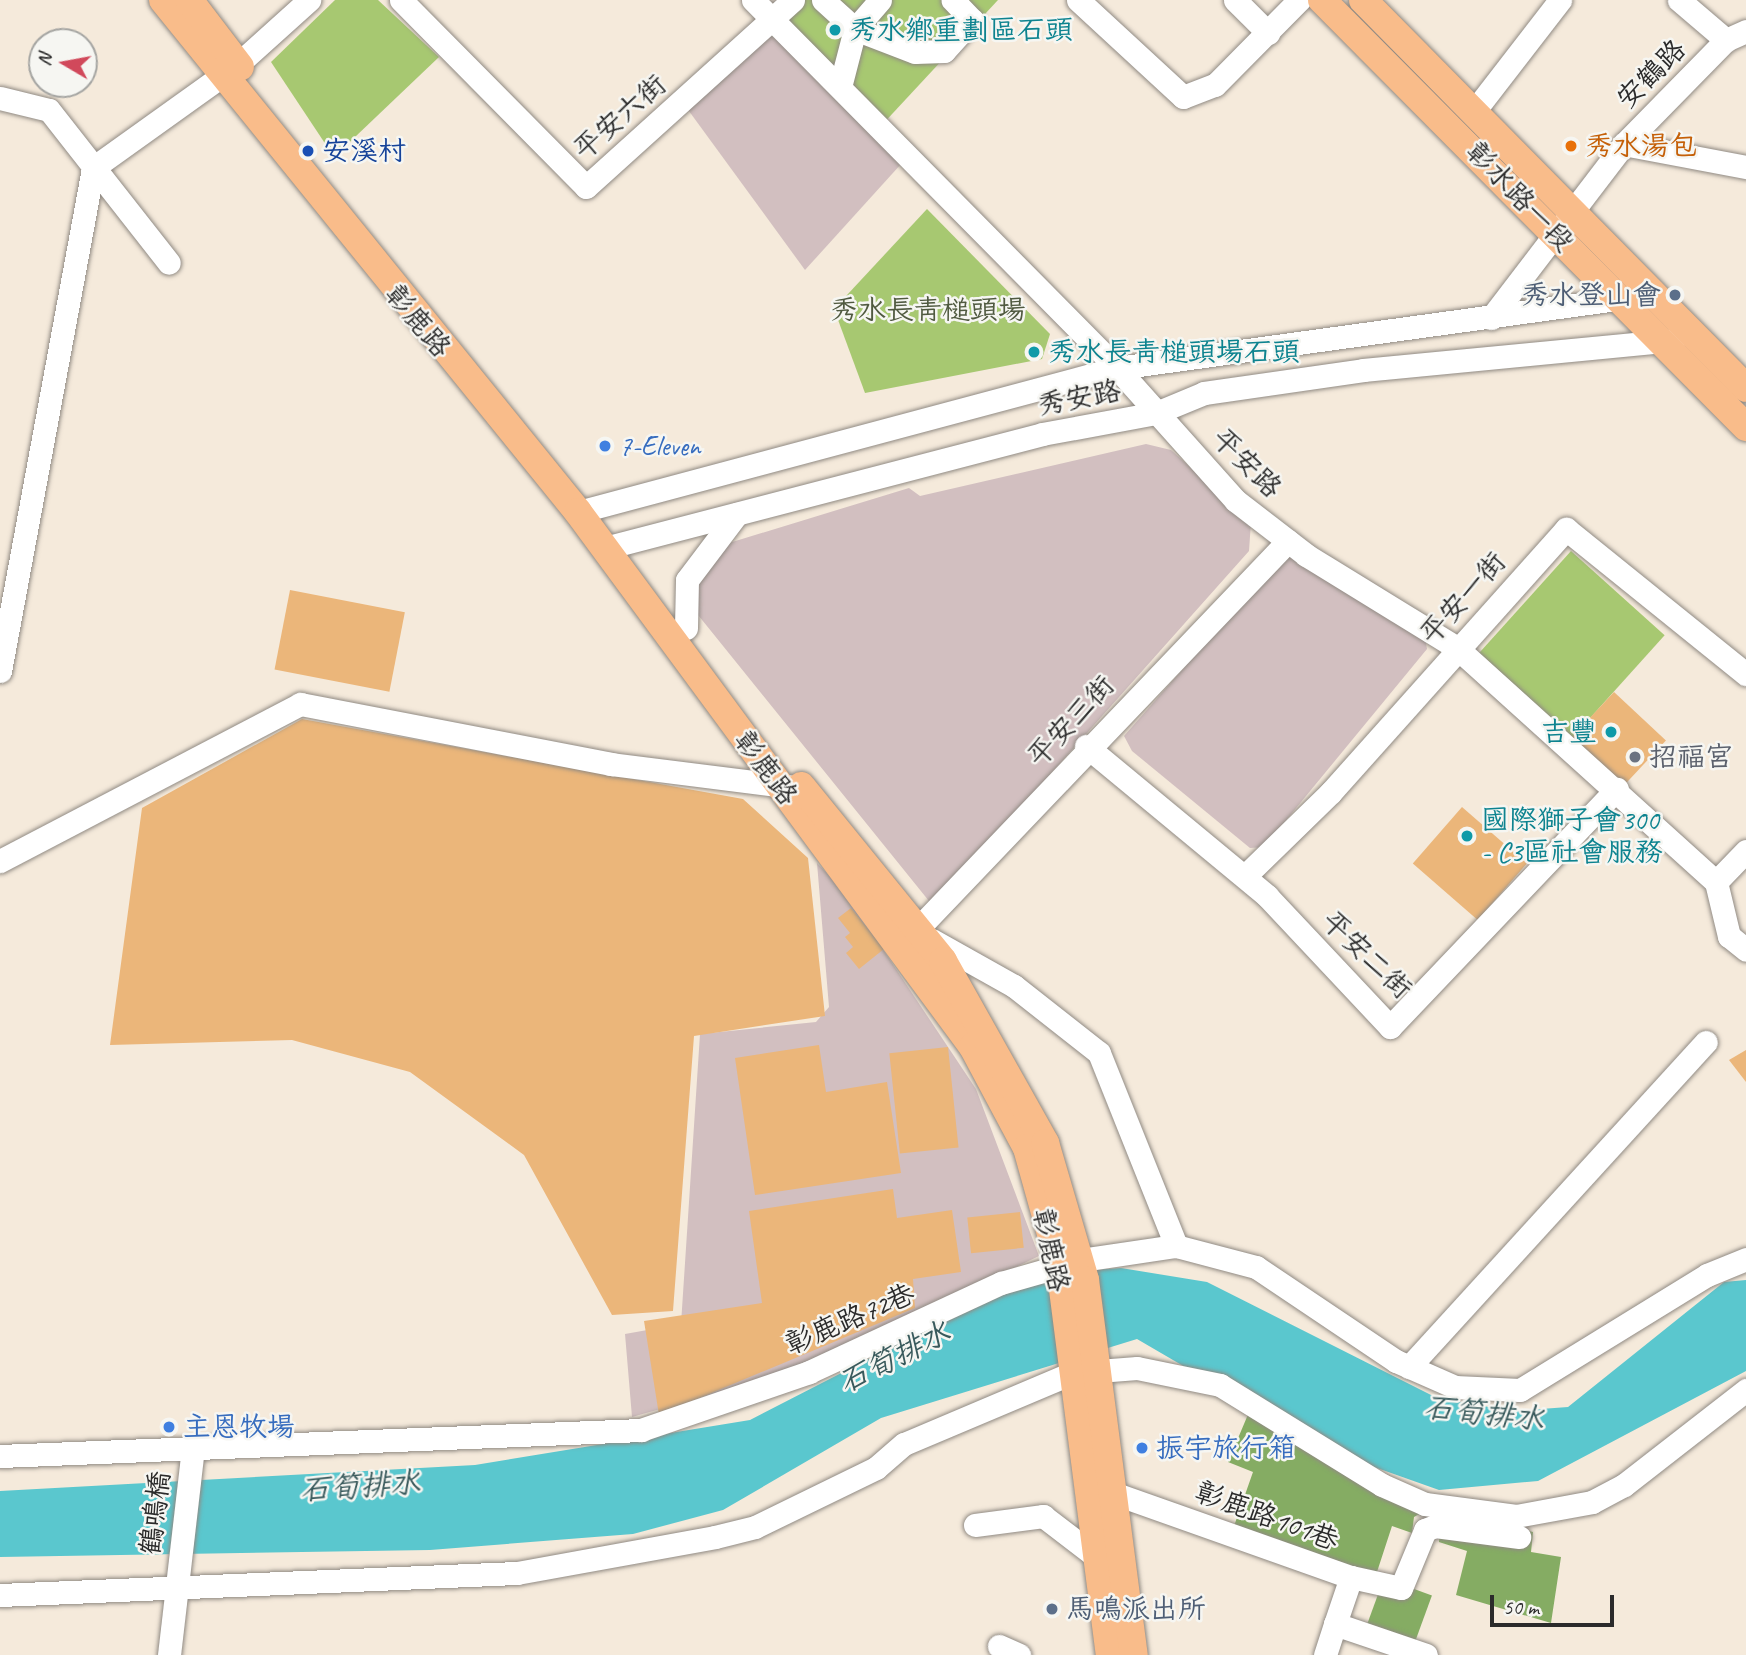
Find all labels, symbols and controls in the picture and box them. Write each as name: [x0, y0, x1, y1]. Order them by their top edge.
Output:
place label: 秀水鄉重劃區石頭: [849, 13, 1073, 47]
marker: 秀水鄉重劃區石頭: [827, 22, 843, 38]
north arrow: [28, 28, 98, 98]
street label: 安鶴路: [1609, 32, 1693, 116]
text: N: [31, 52, 57, 68]
street label: 平安六街: [567, 68, 673, 166]
place label: 秀水湯包: [1585, 129, 1697, 163]
place label: 安溪村: [322, 134, 406, 168]
street label: 彰水路一段: [1459, 135, 1581, 259]
marker: 秀水湯包: [1563, 138, 1579, 154]
marker: 安溪村: [300, 143, 316, 159]
street label: 彰鹿路: [378, 278, 458, 364]
place label: 秀水登山會: [1521, 278, 1661, 312]
marker: 秀水登山會: [1667, 287, 1683, 303]
park label: 秀水長青槌頭場: [830, 293, 1026, 327]
place label: 秀水長青槌頭場石頭: [1048, 335, 1300, 369]
marker: 秀水長青槌頭場石頭: [1026, 344, 1042, 360]
street label: 秀安路: [1035, 373, 1123, 423]
street label: 平安路: [1205, 421, 1289, 505]
place label: 7-Eleven: [619, 429, 700, 463]
marker: 7-Eleven: [597, 438, 613, 454]
street label: 平安一街: [1413, 545, 1513, 651]
street label: 平安三街: [1021, 669, 1121, 773]
place label: 吉豐: [1541, 715, 1597, 749]
street label: 彰鹿路: [727, 724, 805, 812]
marker: 吉豐: [1603, 724, 1619, 740]
place label: 招福宮: [1649, 740, 1733, 774]
marker: 招福宮: [1627, 749, 1643, 765]
place label: 國際獅子會300 - C3區社會服務: [1481, 803, 1663, 869]
marker: 國際獅子會300 - C3區社會服務: [1459, 828, 1475, 844]
street label: 平安二街: [1315, 904, 1419, 1006]
street label: 彰鹿路: [1026, 1205, 1076, 1295]
street label: 彰鹿路72巷: [780, 1277, 920, 1361]
water label: 石筍排水: [832, 1314, 956, 1400]
water label: 石筍排水: [1422, 1389, 1546, 1437]
place label: 主恩牧場: [183, 1410, 295, 1444]
marker: 主恩牧場: [161, 1419, 177, 1435]
place label: 振宇旅行箱: [1156, 1431, 1296, 1465]
marker: 振宇旅行箱: [1134, 1440, 1150, 1456]
water label: 石筍排水: [299, 1464, 421, 1508]
street label: 鶴鳴橋: [133, 1469, 177, 1557]
street label: 彰鹿路101巷: [1191, 1475, 1343, 1557]
scale bar: [1494, 1582, 1618, 1626]
place label: 馬鳴派出所: [1066, 1592, 1206, 1626]
text: 50 m: [1503, 1594, 1539, 1620]
marker: 馬鳴派出所: [1044, 1601, 1060, 1617]

